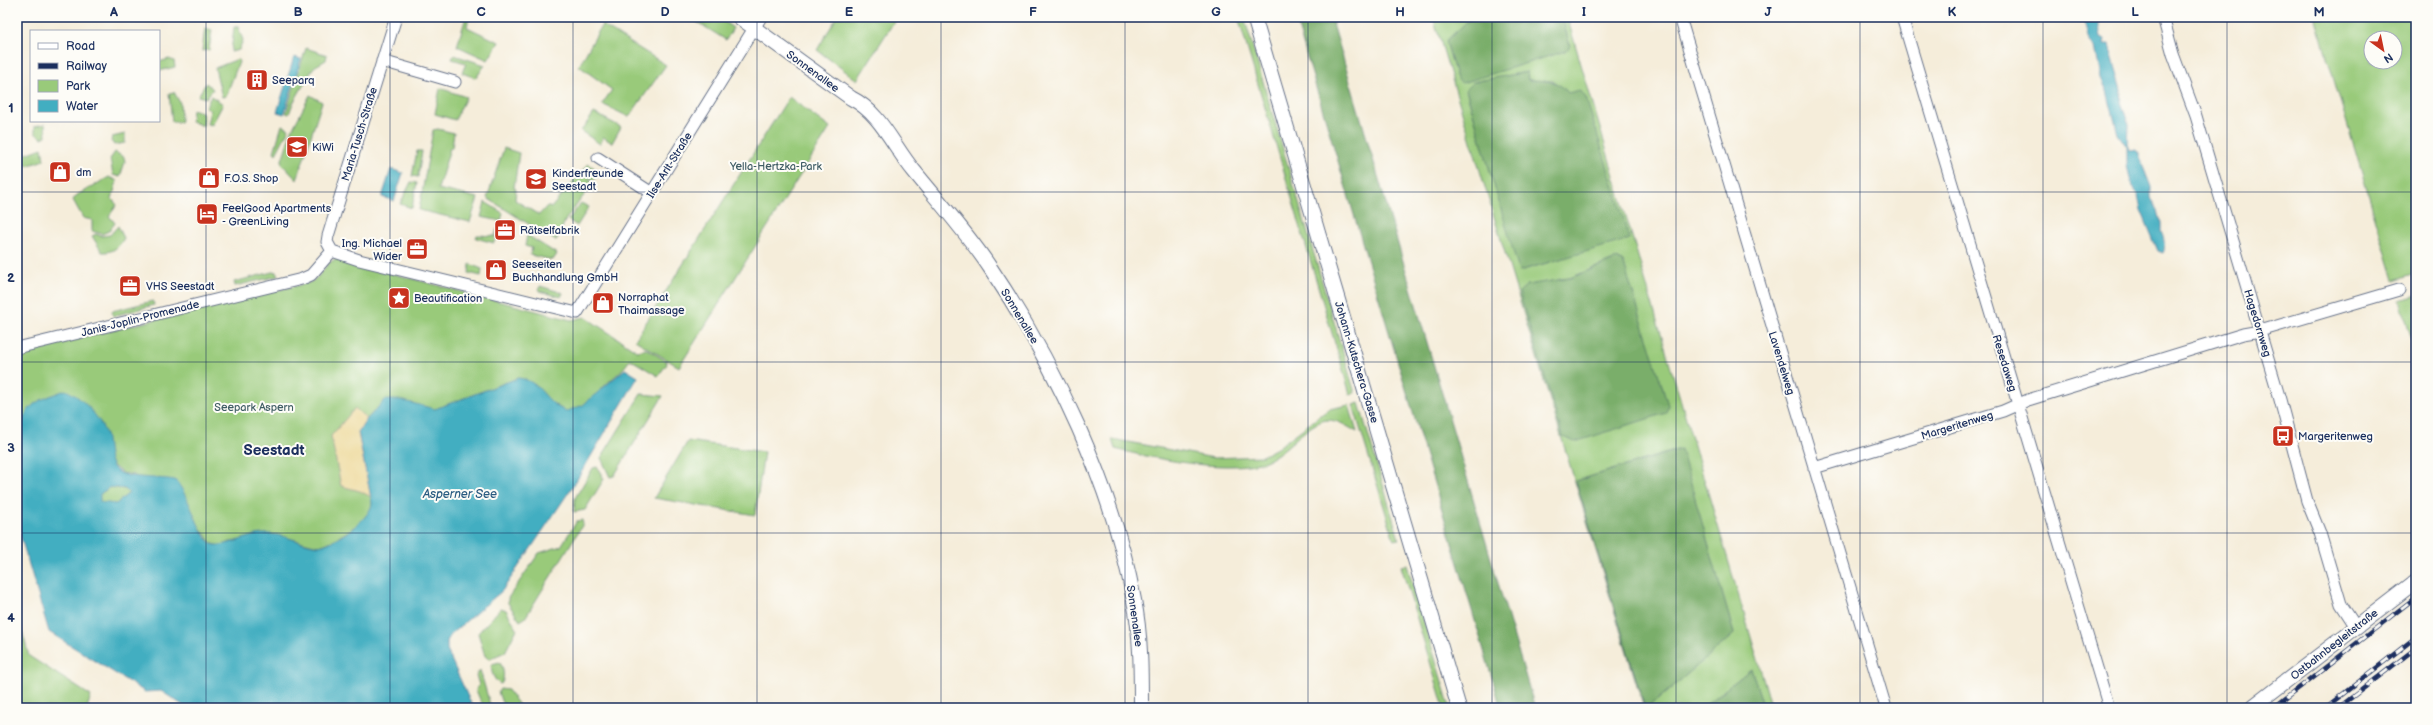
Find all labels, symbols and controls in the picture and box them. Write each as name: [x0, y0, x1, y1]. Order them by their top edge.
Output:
text: A: [109, 4, 118, 20]
text: B: [293, 4, 303, 20]
text: C: [476, 4, 486, 20]
text: D: [660, 4, 670, 20]
text: E: [845, 4, 854, 20]
text: F: [1029, 4, 1037, 20]
text: G: [1211, 4, 1221, 20]
text: H: [1395, 4, 1405, 20]
text: I: [1582, 4, 1586, 20]
text: J: [1764, 4, 1772, 20]
text: K: [1948, 4, 1957, 20]
text: L: [2131, 4, 2139, 20]
text: M: [2313, 4, 2325, 20]
legend: [30, 30, 160, 122]
north arrow: [2363, 30, 2403, 70]
text: Road: [66, 39, 95, 54]
street label: Sonnenallee: [784, 48, 842, 95]
text: N: [2381, 50, 2395, 66]
text: Railway: [66, 59, 108, 74]
building icon: Seeparq: [244, 67, 270, 93]
place label: Seeparq: [272, 74, 314, 87]
text: Park: [66, 79, 90, 94]
street label: Maria-Tusch-Straße: [339, 85, 380, 183]
text: Water: [66, 99, 98, 114]
text: 1: [8, 100, 14, 116]
street label: Ilse-Arlt-Straße: [644, 130, 695, 200]
school or university icon: KiWi: [284, 134, 310, 160]
place label: KiWi: [312, 141, 334, 154]
shop icon: dm: [47, 159, 73, 185]
park label: Yella-Hertzka-Park: [729, 160, 823, 173]
shop icon: F.O.S. Shop: [196, 165, 222, 191]
place label: dm: [76, 166, 91, 179]
school or university icon: Kinderfreunde Seestadt: [523, 166, 549, 192]
place label: Kinderfreunde Seestadt: [552, 167, 624, 193]
place label: F.O.S. Shop: [224, 172, 278, 185]
hotel icon: FeelGood Apartments - GreenLiving: [194, 201, 220, 227]
place label: FeelGood Apartments - GreenLiving: [222, 202, 332, 228]
office icon: Rätselfabrik: [492, 217, 518, 243]
place label: Rätselfabrik: [520, 224, 580, 237]
office icon: Ing. Michael Wider: [404, 236, 430, 262]
place label: Ing. Michael Wider: [342, 237, 403, 263]
shop icon: Seeseiten Buchhandlung GmbH: [483, 257, 509, 283]
place label: Seeseiten Buchhandlung GmbH: [512, 258, 618, 284]
text: 2: [7, 270, 15, 286]
office icon: VHS Seestadt: [117, 273, 143, 299]
place label: VHS Seestadt: [146, 280, 215, 293]
place icon: Beautification: [386, 285, 412, 311]
street label: Sonnenallee: [998, 286, 1041, 347]
street label: Hagedornweg: [2241, 288, 2274, 359]
shop icon: Norraphat Thaimassage: [590, 290, 616, 316]
place label: Norraphat Thaimassage: [618, 291, 685, 317]
place label: Beautification: [414, 292, 482, 305]
street label: Janis-Joplin-Promenade: [80, 297, 201, 339]
street label: Johann-Kutschera-Gasse: [1332, 300, 1381, 425]
street label: Lavendelweg: [1766, 330, 1797, 396]
street label: Resedaweg: [1990, 333, 2019, 393]
park label: Seepark Aspern: [214, 401, 294, 414]
street label: Margeritenweg: [1919, 408, 1995, 443]
bus stop icon: Margeritenweg: [2270, 423, 2296, 449]
place label: Margeritenweg: [2298, 430, 2373, 443]
text: 3: [7, 440, 15, 456]
district label: Seestadt: [244, 441, 304, 460]
water label: Asperner See: [422, 487, 497, 502]
street label: Sonnenallee: [1124, 584, 1145, 648]
street label: Ostbahnbegleitstraße: [2288, 606, 2381, 683]
text: 4: [7, 610, 15, 626]

